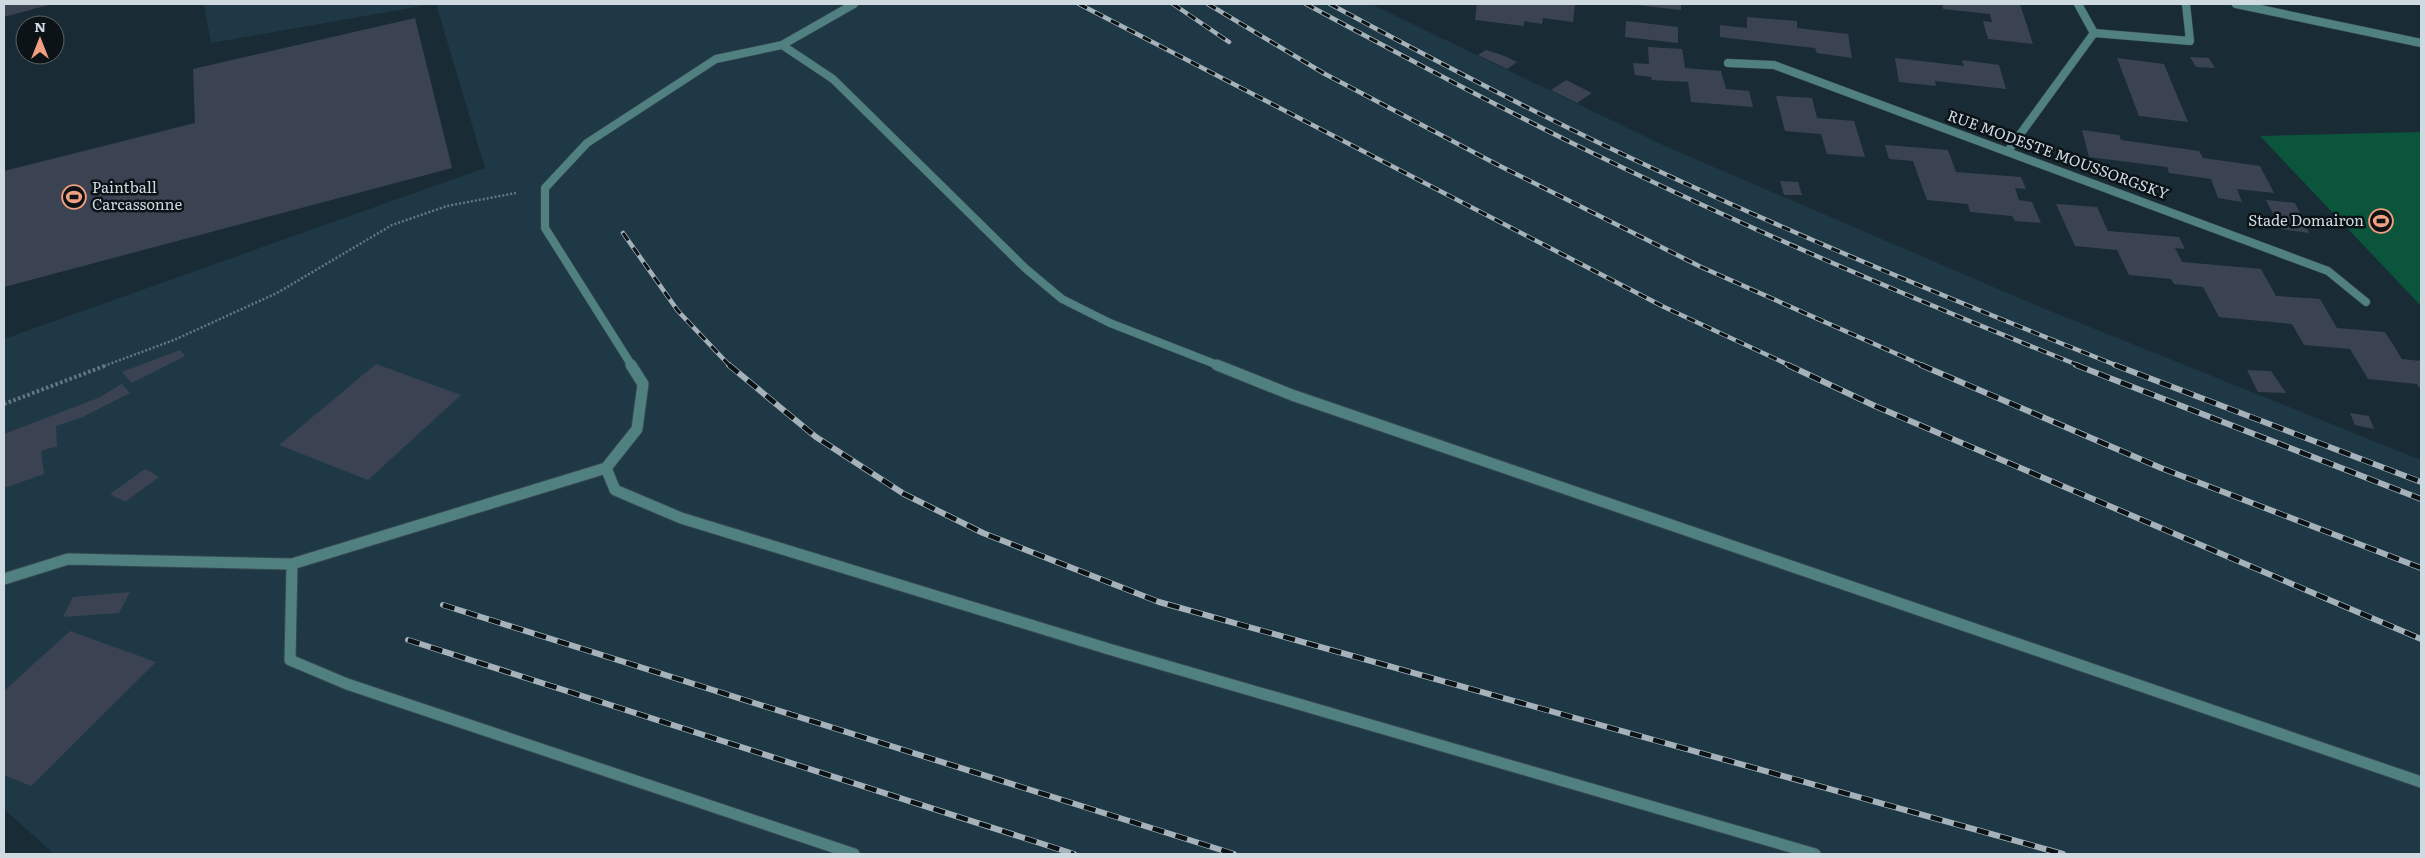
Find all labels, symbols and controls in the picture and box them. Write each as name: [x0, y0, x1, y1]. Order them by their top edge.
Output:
north arrow: [15, 15, 65, 65]
text: N: [34, 16, 46, 36]
street label: RUE MODESTE MOUSSORGSKY: [1945, 103, 2173, 204]
place label: Paintball Carcassonne: [92, 175, 182, 215]
sports icon: Paintball Carcassonne: [61, 184, 87, 210]
place label: Stade Domairon: [2248, 208, 2364, 231]
sports icon: Stade Domairon: [2368, 208, 2394, 234]

